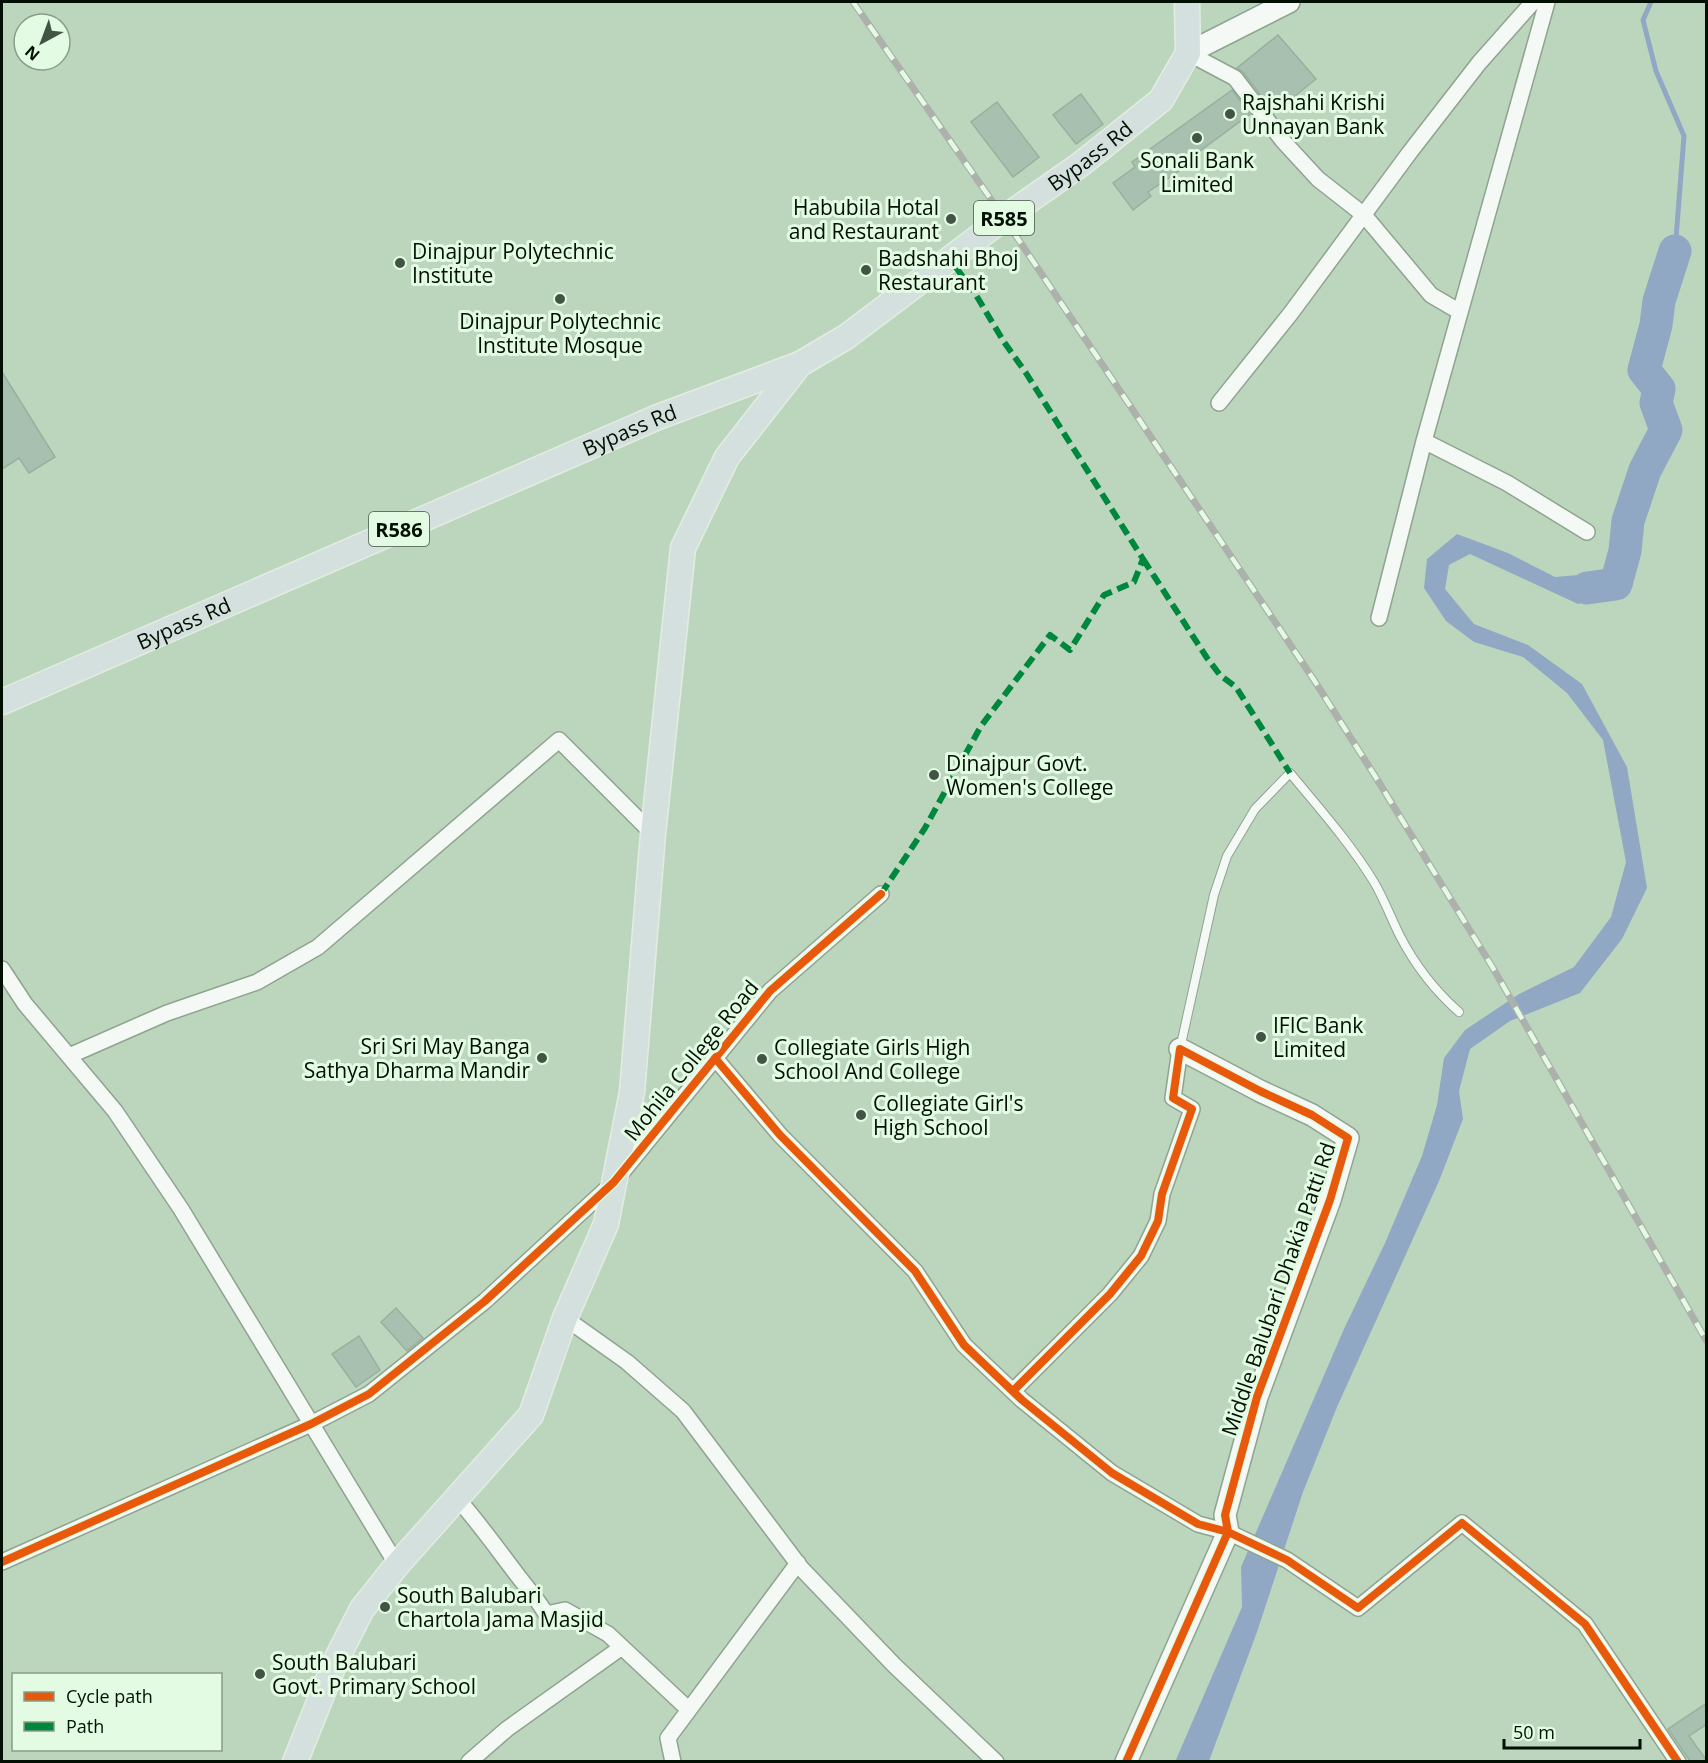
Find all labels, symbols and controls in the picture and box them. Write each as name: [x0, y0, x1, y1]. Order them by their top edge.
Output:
north arrow: [12, 12, 72, 72]
text: N: [20, 41, 44, 66]
place label: Rajshahi Krishi Unnayan Bank: [1242, 88, 1385, 140]
marker: Rajshahi Krishi Unnayan Bank: [1223, 107, 1237, 121]
street label: Bypass Rd: [1042, 114, 1138, 197]
marker: Sonali Bank Limited: [1190, 131, 1204, 145]
place label: Sonali Bank Limited: [1140, 146, 1254, 198]
place label: Habubila Hotal and Restaurant: [789, 193, 939, 245]
road number: R585: [974, 201, 1034, 235]
marker: Habubila Hotal and Restaurant: [944, 212, 958, 226]
place label: Dinajpur Polytechnic Institute: [412, 237, 614, 289]
place label: Badshahi Bhoj Restaurant: [878, 244, 1019, 296]
marker: Dinajpur Polytechnic Institute: [393, 256, 407, 270]
marker: Badshahi Bhoj Restaurant: [859, 263, 873, 277]
marker: Dinajpur Polytechnic Institute Mosque: [553, 292, 567, 306]
place label: Dinajpur Polytechnic Institute Mosque: [459, 307, 661, 359]
street label: Bypass Rd: [578, 397, 680, 462]
road number: R586: [369, 512, 429, 546]
street label: Bypass Rd: [132, 590, 235, 656]
place label: Dinajpur Govt. Women's College: [946, 749, 1114, 801]
marker: Dinajpur Govt. Women's College: [927, 768, 941, 782]
street label: Mohila College Road: [617, 974, 765, 1146]
place label: IFIC Bank Limited: [1273, 1011, 1363, 1063]
marker: IFIC Bank Limited: [1254, 1030, 1268, 1044]
place label: Sri Sri May Banga Sathya Dharma Mandir: [304, 1032, 530, 1084]
place label: Collegiate Girls High School And College: [774, 1033, 970, 1085]
marker: Sri Sri May Banga Sathya Dharma Mandir: [535, 1051, 549, 1065]
marker: Collegiate Girls High School And College: [755, 1052, 769, 1066]
place label: Collegiate Girl's High School: [873, 1089, 1023, 1141]
marker: Collegiate Girl's High School: [854, 1108, 868, 1122]
street label: Middle Balubari Dhakia Patti Rd: [1214, 1138, 1342, 1440]
place label: South Balubari Chartola Jama Masjid: [397, 1581, 604, 1633]
marker: South Balubari Chartola Jama Masjid: [378, 1600, 392, 1614]
place label: South Balubari Govt. Primary School: [272, 1648, 476, 1700]
marker: South Balubari Govt. Primary School: [253, 1667, 267, 1681]
legend: [12, 1673, 222, 1751]
text: Cycle path: [66, 1684, 153, 1708]
scale bar: [1504, 1712, 1640, 1750]
text: Path: [66, 1714, 104, 1738]
text: 50 m: [1513, 1720, 1555, 1744]

